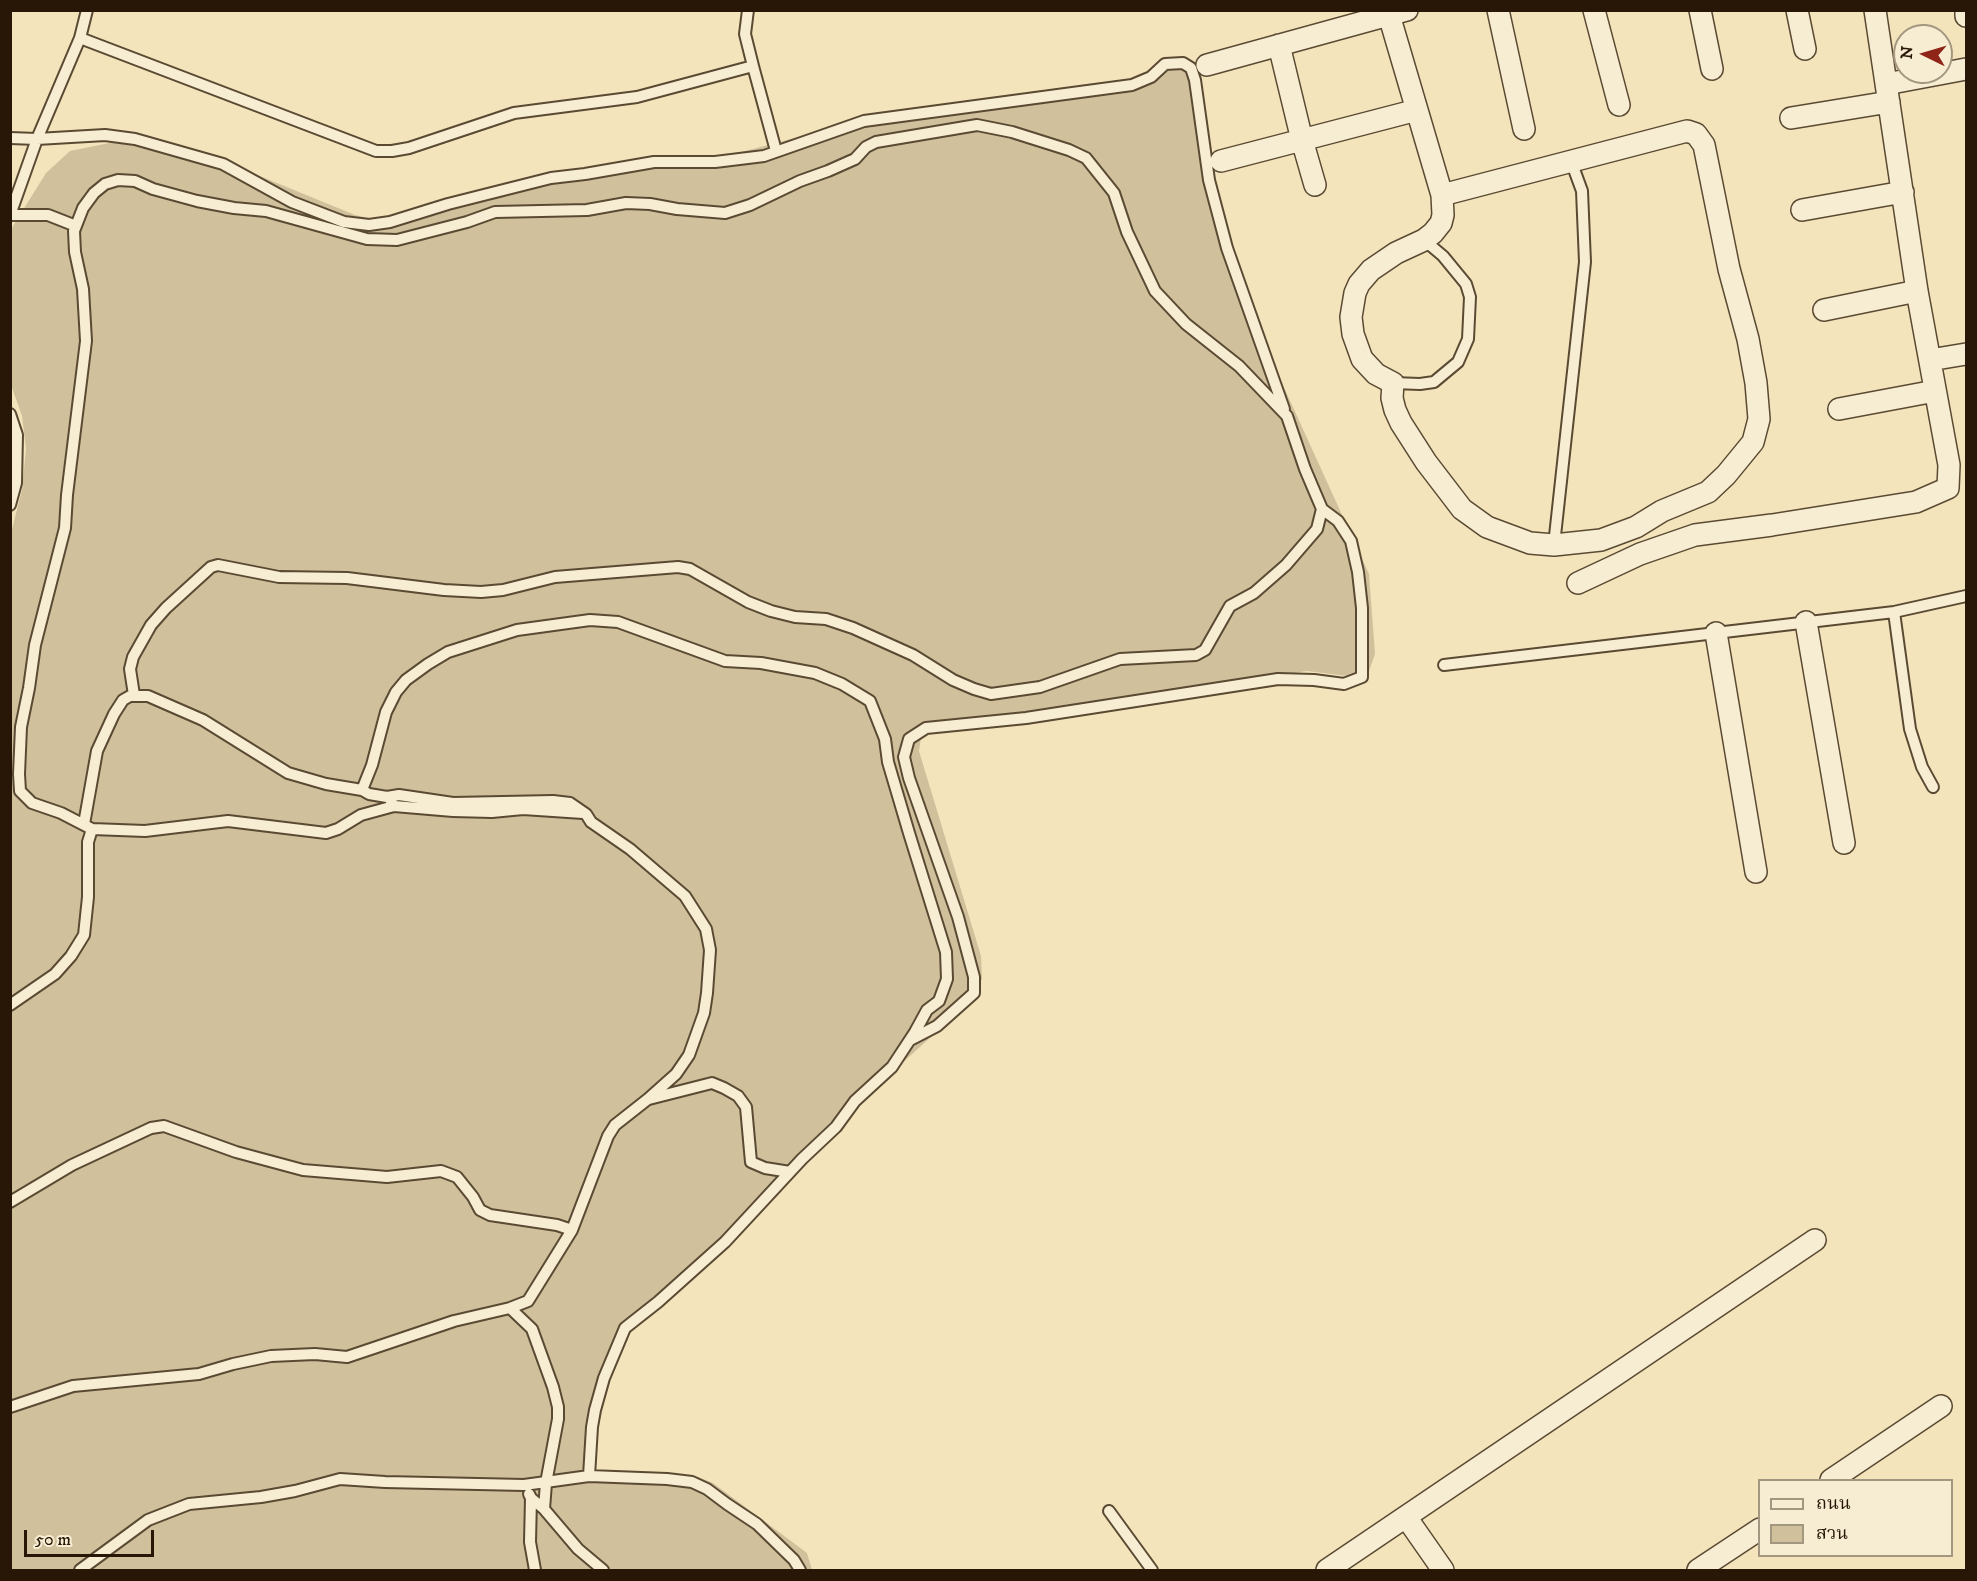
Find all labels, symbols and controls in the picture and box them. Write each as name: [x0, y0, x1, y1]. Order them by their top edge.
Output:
north arrow: [1893, 24, 1953, 84]
text: N: [1897, 45, 1918, 60]
legend: [1758, 1479, 1953, 1557]
text: ถนน: [1816, 1493, 1851, 1515]
scale bar: [27, 1518, 158, 1556]
text: สวน: [1816, 1523, 1848, 1545]
text: 50 m: [35, 1529, 71, 1551]

